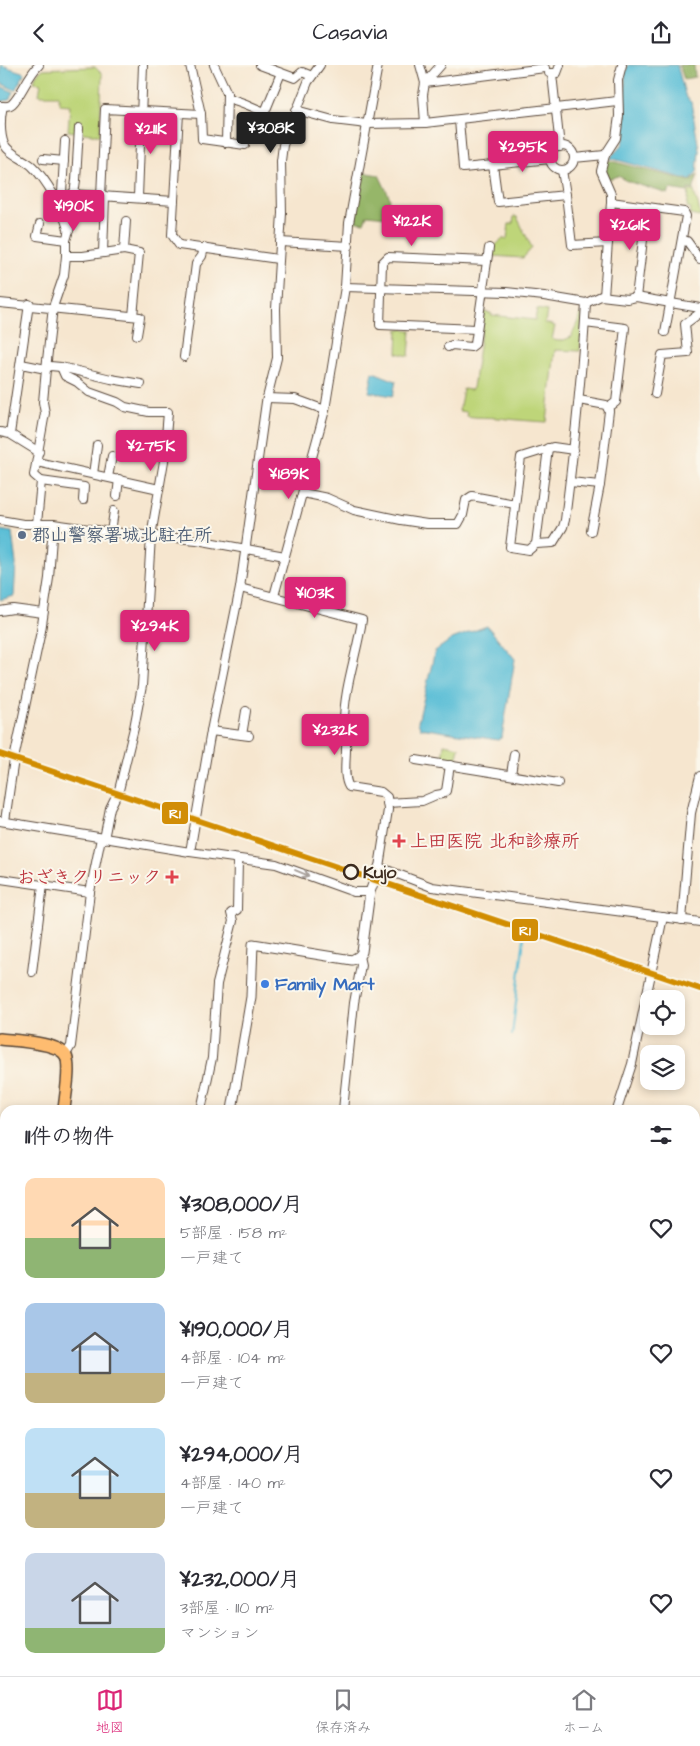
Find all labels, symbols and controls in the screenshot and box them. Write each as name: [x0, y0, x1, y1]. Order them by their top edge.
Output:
text: Casavia: [313, 17, 387, 48]
icon: back: [25, 19, 53, 47]
icon: share: [647, 19, 675, 47]
pin: ¥308K: [236, 111, 306, 154]
pin: ¥211K: [116, 113, 186, 155]
text: ¥308K: [248, 117, 294, 139]
text: ¥211K: [135, 118, 167, 140]
pin: ¥295K: [488, 131, 558, 173]
text: ¥295K: [499, 136, 547, 158]
pin: ¥190K: [39, 189, 109, 232]
text: ¥190K: [54, 195, 94, 217]
pin: ¥122K: [377, 205, 447, 247]
pin: ¥261K: [595, 209, 665, 251]
text: ¥122K: [393, 210, 431, 232]
text: ¥261K: [610, 214, 650, 236]
pin: ¥275K: [116, 429, 186, 472]
text: ¥275K: [127, 435, 175, 457]
pin: ¥189K: [254, 457, 324, 500]
text: ¥189K: [269, 463, 309, 485]
place label: 郡山警察署城北駐在所: [32, 523, 212, 548]
marker: 郡山警察署城北駐在所: [16, 529, 28, 541]
pin: ¥103K: [280, 577, 350, 619]
text: ¥103K: [296, 582, 334, 604]
pin: ¥294K: [120, 609, 190, 652]
text: ¥294K: [131, 615, 179, 637]
pin: ¥232K: [300, 713, 370, 756]
text: ¥232K: [313, 719, 357, 741]
line badge: R1: [161, 801, 189, 825]
text: R1: [169, 804, 181, 824]
place label: 上田医院 北和診療所: [410, 829, 579, 854]
marker: 上田医院 北和診療所: [392, 834, 406, 848]
place label: Kujo: [363, 860, 397, 885]
marker: Kujo: [343, 864, 359, 880]
place label: おざきクリニック: [17, 865, 161, 890]
one-way arrow: [294, 868, 309, 878]
marker: おざきクリニック: [165, 870, 179, 884]
line badge: R1: [511, 918, 539, 942]
text: R1: [519, 921, 531, 941]
place label: Family Mart: [275, 972, 375, 998]
marker: Family Mart: [259, 978, 271, 990]
map controls: [640, 990, 685, 1090]
button: locate: [640, 990, 685, 1035]
button: layers: [640, 1045, 685, 1090]
icon: filters: [647, 1121, 675, 1149]
text: 11件の物件: [25, 1122, 114, 1151]
text: ¥308,000/月: [180, 1190, 303, 1219]
icon: home: [65, 1198, 125, 1258]
icon: heart: [647, 1214, 675, 1242]
text: 5部屋 · 158 m²: [180, 1222, 287, 1244]
text: 一戸建て: [180, 1247, 244, 1269]
text: ¥190,000/月: [180, 1315, 293, 1344]
icon: home: [65, 1323, 125, 1383]
icon: heart: [647, 1339, 675, 1367]
text: 4部屋 · 104 m²: [180, 1347, 286, 1369]
text: 一戸建て: [180, 1372, 244, 1394]
text: ¥294,000/月: [180, 1440, 304, 1469]
icon: home: [65, 1448, 125, 1508]
icon: heart: [647, 1464, 675, 1492]
text: 4部屋 · 140 m²: [180, 1472, 286, 1494]
text: 一戸建て: [180, 1497, 244, 1519]
text: ¥232,000/月: [180, 1565, 300, 1594]
icon: home: [65, 1573, 125, 1633]
icon: heart: [647, 1589, 675, 1617]
text: 3部屋 · 110 m²: [180, 1597, 274, 1619]
text: マンション: [180, 1622, 259, 1644]
tab: 地図: [96, 1686, 124, 1738]
tab: 保存済み: [315, 1686, 371, 1738]
tab: ホーム: [563, 1686, 604, 1738]

